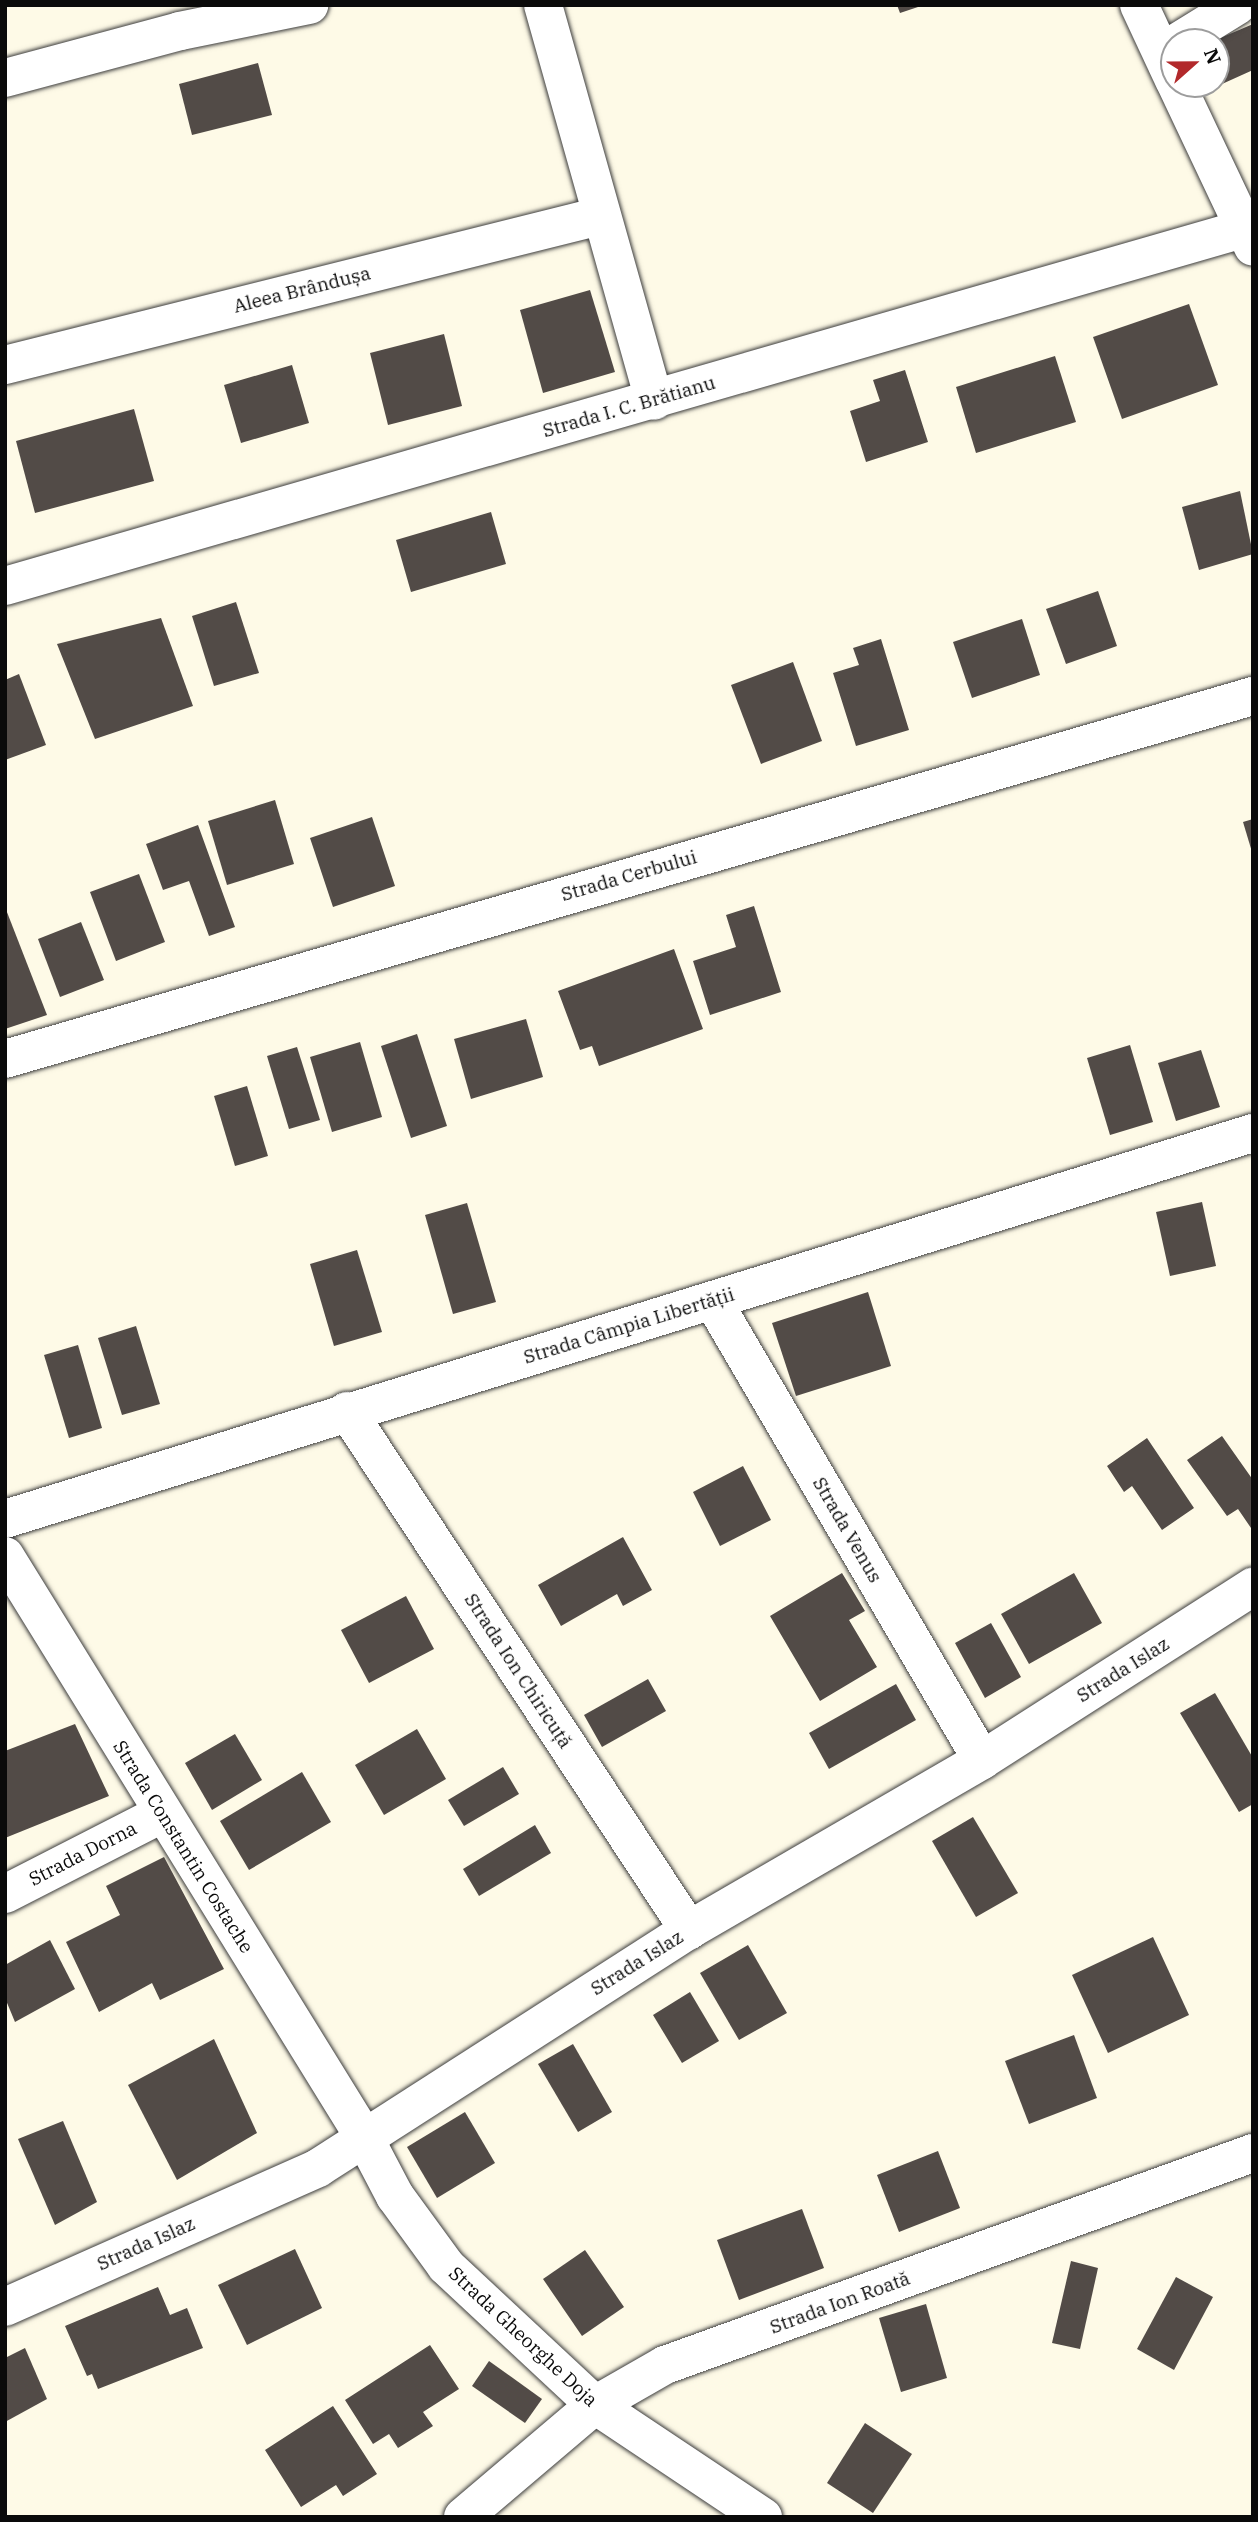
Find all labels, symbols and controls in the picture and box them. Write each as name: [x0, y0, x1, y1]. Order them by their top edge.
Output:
north arrow: [1160, 28, 1230, 98]
text: N: [1199, 45, 1227, 68]
street label: Aleea Brândușa: [231, 262, 373, 318]
street label: Strada I. C. Brătianu: [540, 371, 718, 443]
street label: Strada Cerbului: [558, 846, 700, 906]
street label: Strada Câmpia Libertății: [521, 1283, 737, 1369]
street label: Strada Venus: [808, 1473, 886, 1587]
street label: Strada Ion Chiricuță: [459, 1589, 577, 1753]
street label: Strada Islaz: [1073, 1633, 1173, 1707]
street label: Strada Constantin Costache: [108, 1736, 258, 1958]
street label: Strada Dorna: [25, 1817, 141, 1891]
street label: Strada Islaz: [587, 1926, 687, 2000]
street label: Strada Islaz: [94, 2212, 198, 2276]
street label: Strada Gheorghe Doja: [444, 2262, 602, 2412]
street label: Strada Ion Roată: [767, 2267, 913, 2339]

